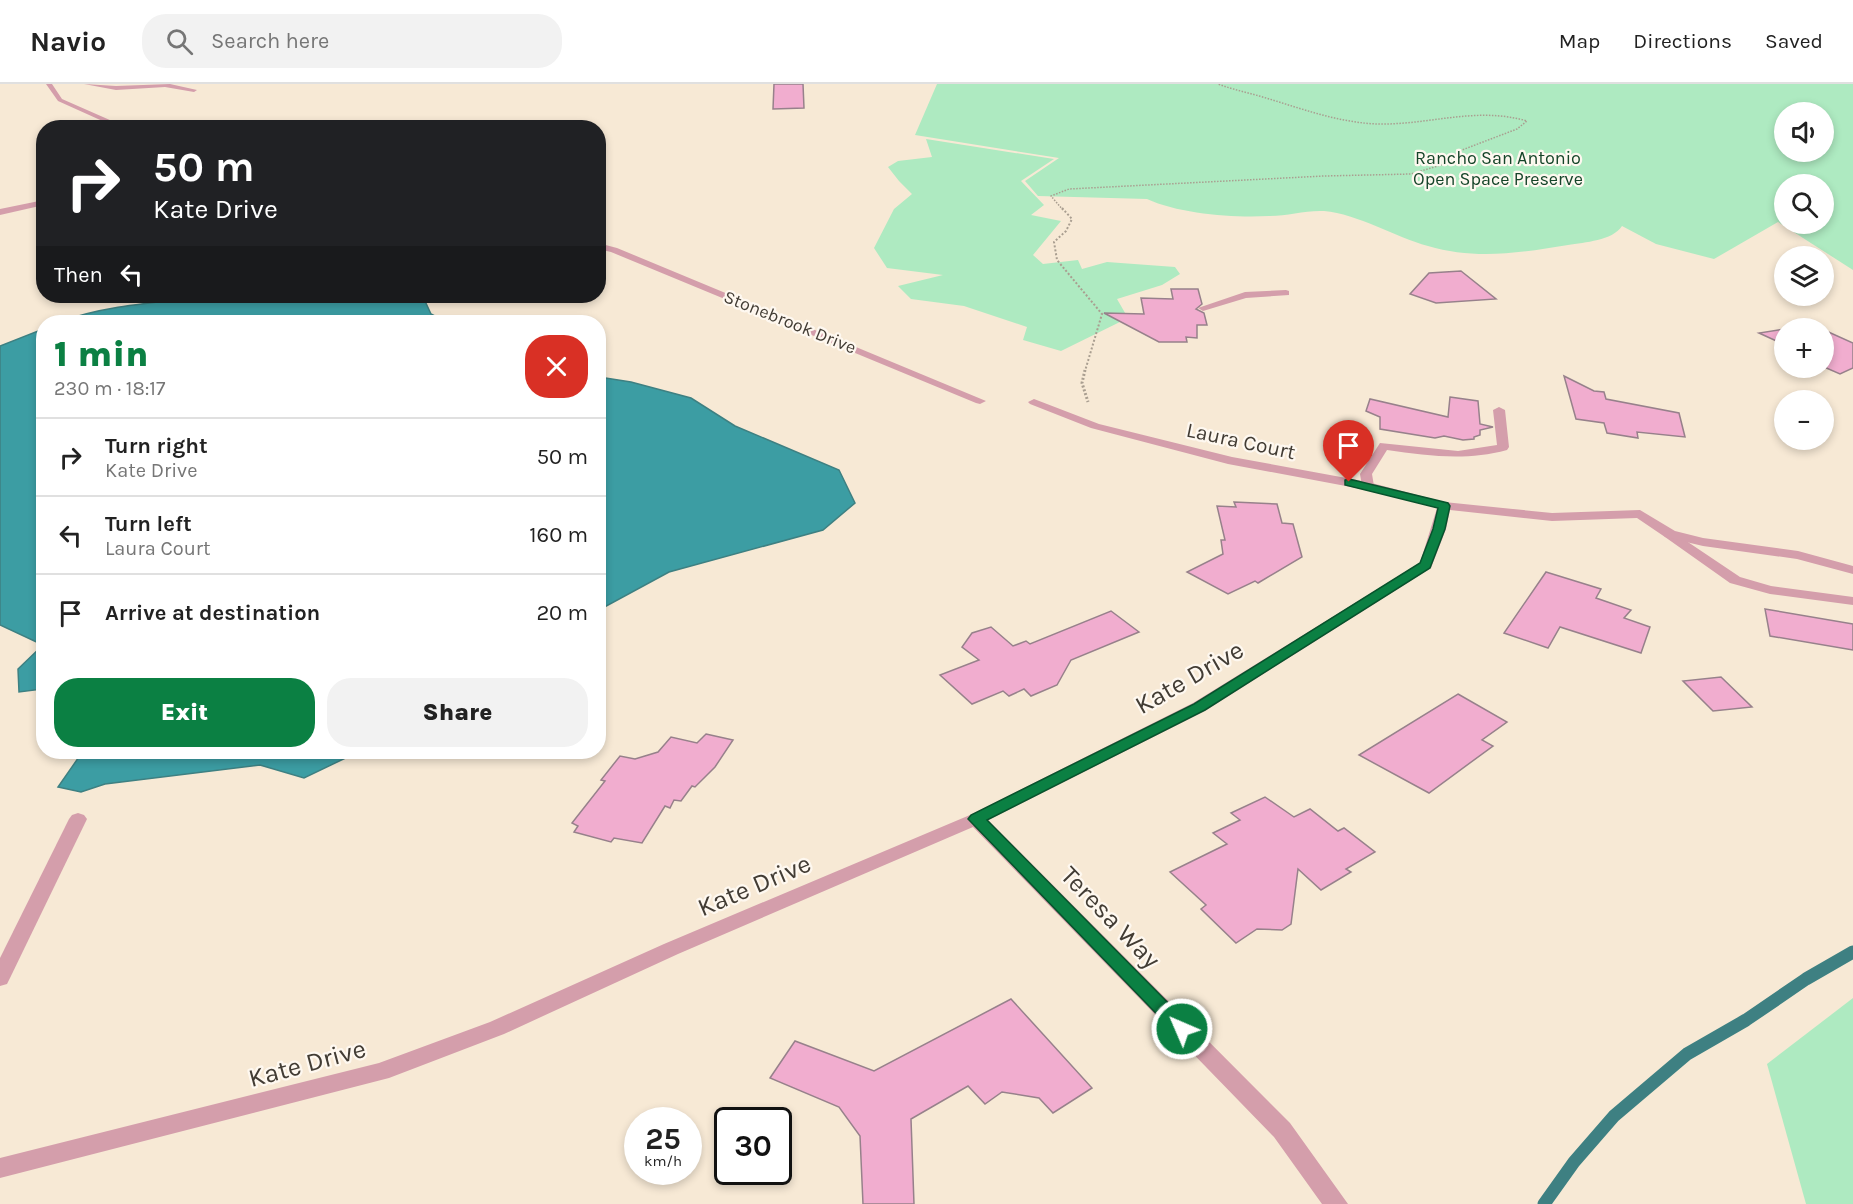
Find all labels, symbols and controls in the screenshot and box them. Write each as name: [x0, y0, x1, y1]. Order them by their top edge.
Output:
search box: [142, 14, 562, 68]
text: Navio: [30, 25, 106, 58]
icon: search: [163, 25, 196, 58]
text: Search here: [211, 28, 329, 54]
text: Map: [1559, 29, 1600, 53]
text: Directions: [1633, 29, 1732, 53]
text: Saved: [1765, 29, 1823, 53]
map controls: [1774, 102, 1834, 450]
button: sound: [1774, 102, 1834, 162]
text: 50 m: [153, 142, 255, 192]
icon: right: [54, 144, 132, 222]
park label: Rancho San Antonio Open Space Preserve: [1413, 147, 1583, 190]
button: search: [1774, 174, 1834, 234]
text: Kate Drive: [153, 193, 278, 225]
button: layers: [1774, 246, 1834, 306]
icon: left: [115, 258, 148, 291]
text: Then: [54, 262, 103, 288]
street label: Stonebrook Drive: [721, 285, 859, 359]
button: +: [1774, 318, 1834, 378]
text: 1 min: [54, 333, 148, 375]
button: close: [525, 335, 588, 398]
text: 230 m · 18:17: [54, 377, 165, 400]
button: −: [1774, 390, 1834, 450]
street label: Laura Court: [1184, 418, 1298, 464]
pin: [1323, 420, 1374, 482]
icon: arrive: [1332, 429, 1365, 462]
text: Turn right: [105, 433, 208, 459]
icon: right: [54, 441, 87, 474]
text: 50 m: [537, 444, 588, 470]
text: Kate Drive: [105, 459, 197, 482]
text: Turn left: [105, 511, 192, 537]
icon: left: [54, 519, 87, 552]
text: 160 m: [529, 522, 588, 548]
text: Laura Court: [105, 537, 211, 560]
icon: arrive: [54, 597, 87, 630]
text: Arrive at destination: [105, 600, 320, 626]
text: 20 m: [536, 600, 588, 626]
street label: Kate Drive: [1129, 634, 1249, 721]
button: Exit: [54, 678, 315, 747]
button: Share: [327, 678, 588, 747]
street label: Kate Drive: [693, 848, 816, 923]
street label: Teresa Way: [1054, 860, 1167, 975]
position arrow: [1150, 997, 1214, 1061]
street label: Kate Drive: [245, 1033, 369, 1094]
speed limit sign: 30: [714, 1107, 792, 1185]
text: 25: [645, 1121, 681, 1157]
text: km/h: [644, 1152, 682, 1170]

